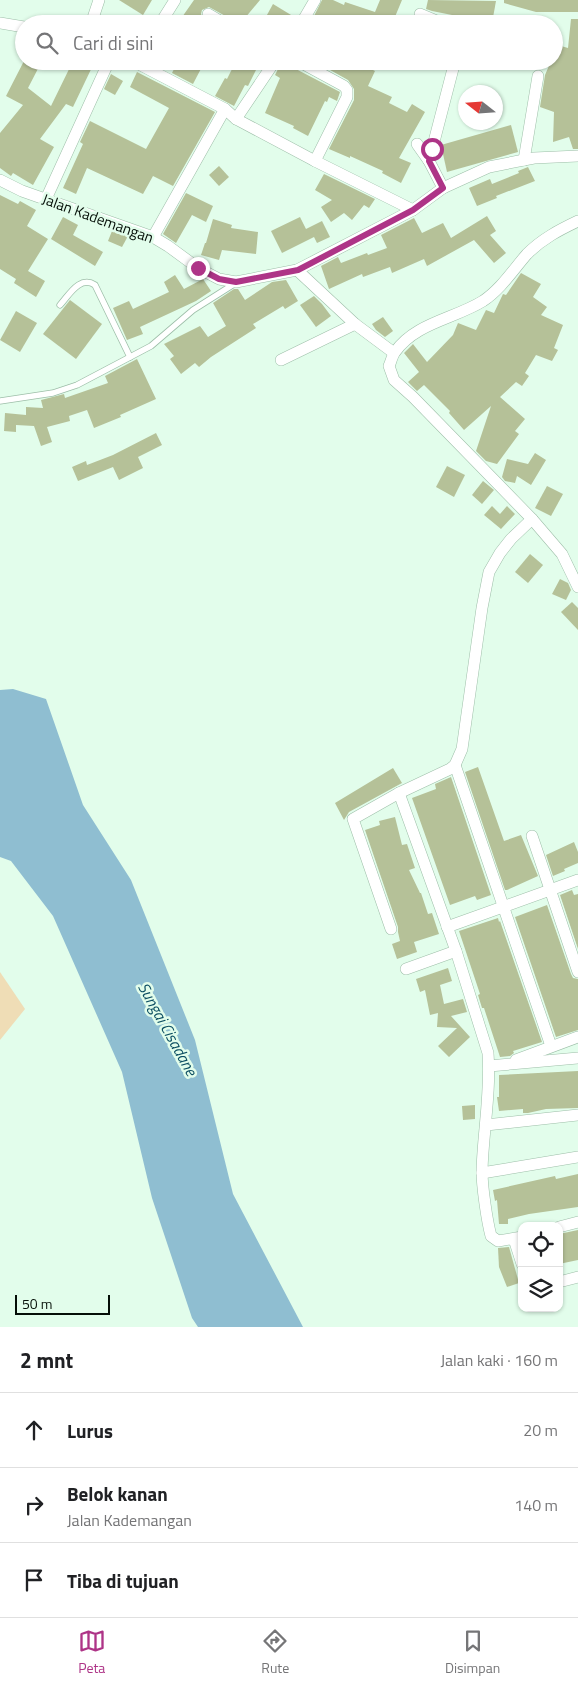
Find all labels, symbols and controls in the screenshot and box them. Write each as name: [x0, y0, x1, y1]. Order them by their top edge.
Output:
search box: [15, 15, 563, 70]
text: Cari di sini: [73, 28, 154, 57]
icon: search: [33, 29, 61, 57]
north arrow: [458, 85, 503, 130]
route start: [421, 138, 444, 161]
street label: Jalan Kademangan: [39, 187, 157, 249]
route end: [187, 257, 210, 280]
water label: Sungai Cisadane: [132, 978, 204, 1082]
map controls: [518, 1222, 563, 1312]
button: locate: [518, 1222, 563, 1267]
button: layers: [518, 1267, 563, 1312]
scale bar: [15, 1292, 110, 1315]
text: 50 m: [22, 1293, 52, 1314]
text: 2 mnt: [20, 1344, 73, 1376]
text: Jalan kaki · 160 m: [440, 1348, 558, 1372]
icon: ahead: [20, 1416, 48, 1444]
text: Lurus: [67, 1416, 113, 1445]
text: 20 m: [523, 1418, 558, 1442]
text: Belok kanan: [67, 1479, 168, 1508]
icon: right: [20, 1491, 48, 1519]
text: 140 m: [514, 1493, 558, 1517]
text: Jalan Kademangan: [67, 1508, 192, 1532]
icon: arrive: [20, 1566, 48, 1594]
text: Tiba di tujuan: [67, 1566, 179, 1595]
tab: Peta: [78, 1627, 106, 1678]
tab: Rute: [261, 1627, 289, 1678]
tab: Disimpan: [445, 1627, 500, 1678]

